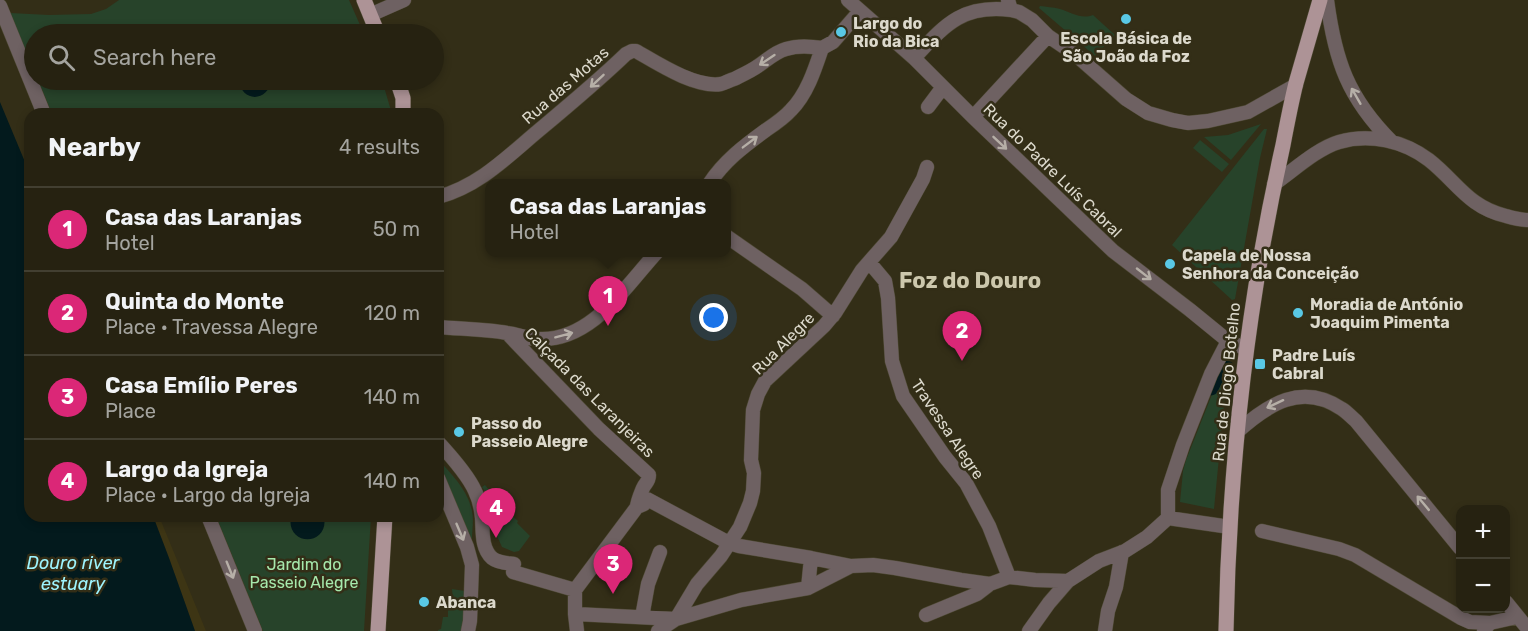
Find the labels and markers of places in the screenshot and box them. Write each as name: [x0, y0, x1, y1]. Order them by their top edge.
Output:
marker: Escola Básica de São João da Foz: [1119, 12, 1133, 26]
place label: Largo do Rio da Bica: [853, 14, 939, 51]
marker: Largo do Rio da Bica: [834, 25, 848, 39]
place label: Escola Básica de São João da Foz: [1060, 29, 1192, 66]
place label: Capela de Nossa Senhora da Conceição: [1182, 246, 1359, 283]
marker: Capela de Nossa Senhora da Conceição: [1163, 257, 1177, 271]
pin: 1: [588, 276, 628, 326]
place label: Moradia de António Joaquim Pimenta: [1310, 295, 1463, 332]
marker: Moradia de António Joaquim Pimenta: [1291, 306, 1305, 320]
pin: 2: [942, 312, 982, 361]
place label: Padre Luís Cabral: [1272, 346, 1356, 383]
marker: Padre Luís Cabral: [1253, 357, 1267, 371]
place label: Passo do Passeio Alegre: [471, 414, 588, 451]
marker: Passo do Passeio Alegre: [452, 425, 466, 439]
pin: 4: [476, 488, 516, 538]
pin: 3: [594, 544, 632, 594]
place label: Abanca: [436, 593, 496, 612]
marker: Abanca: [417, 595, 431, 609]

